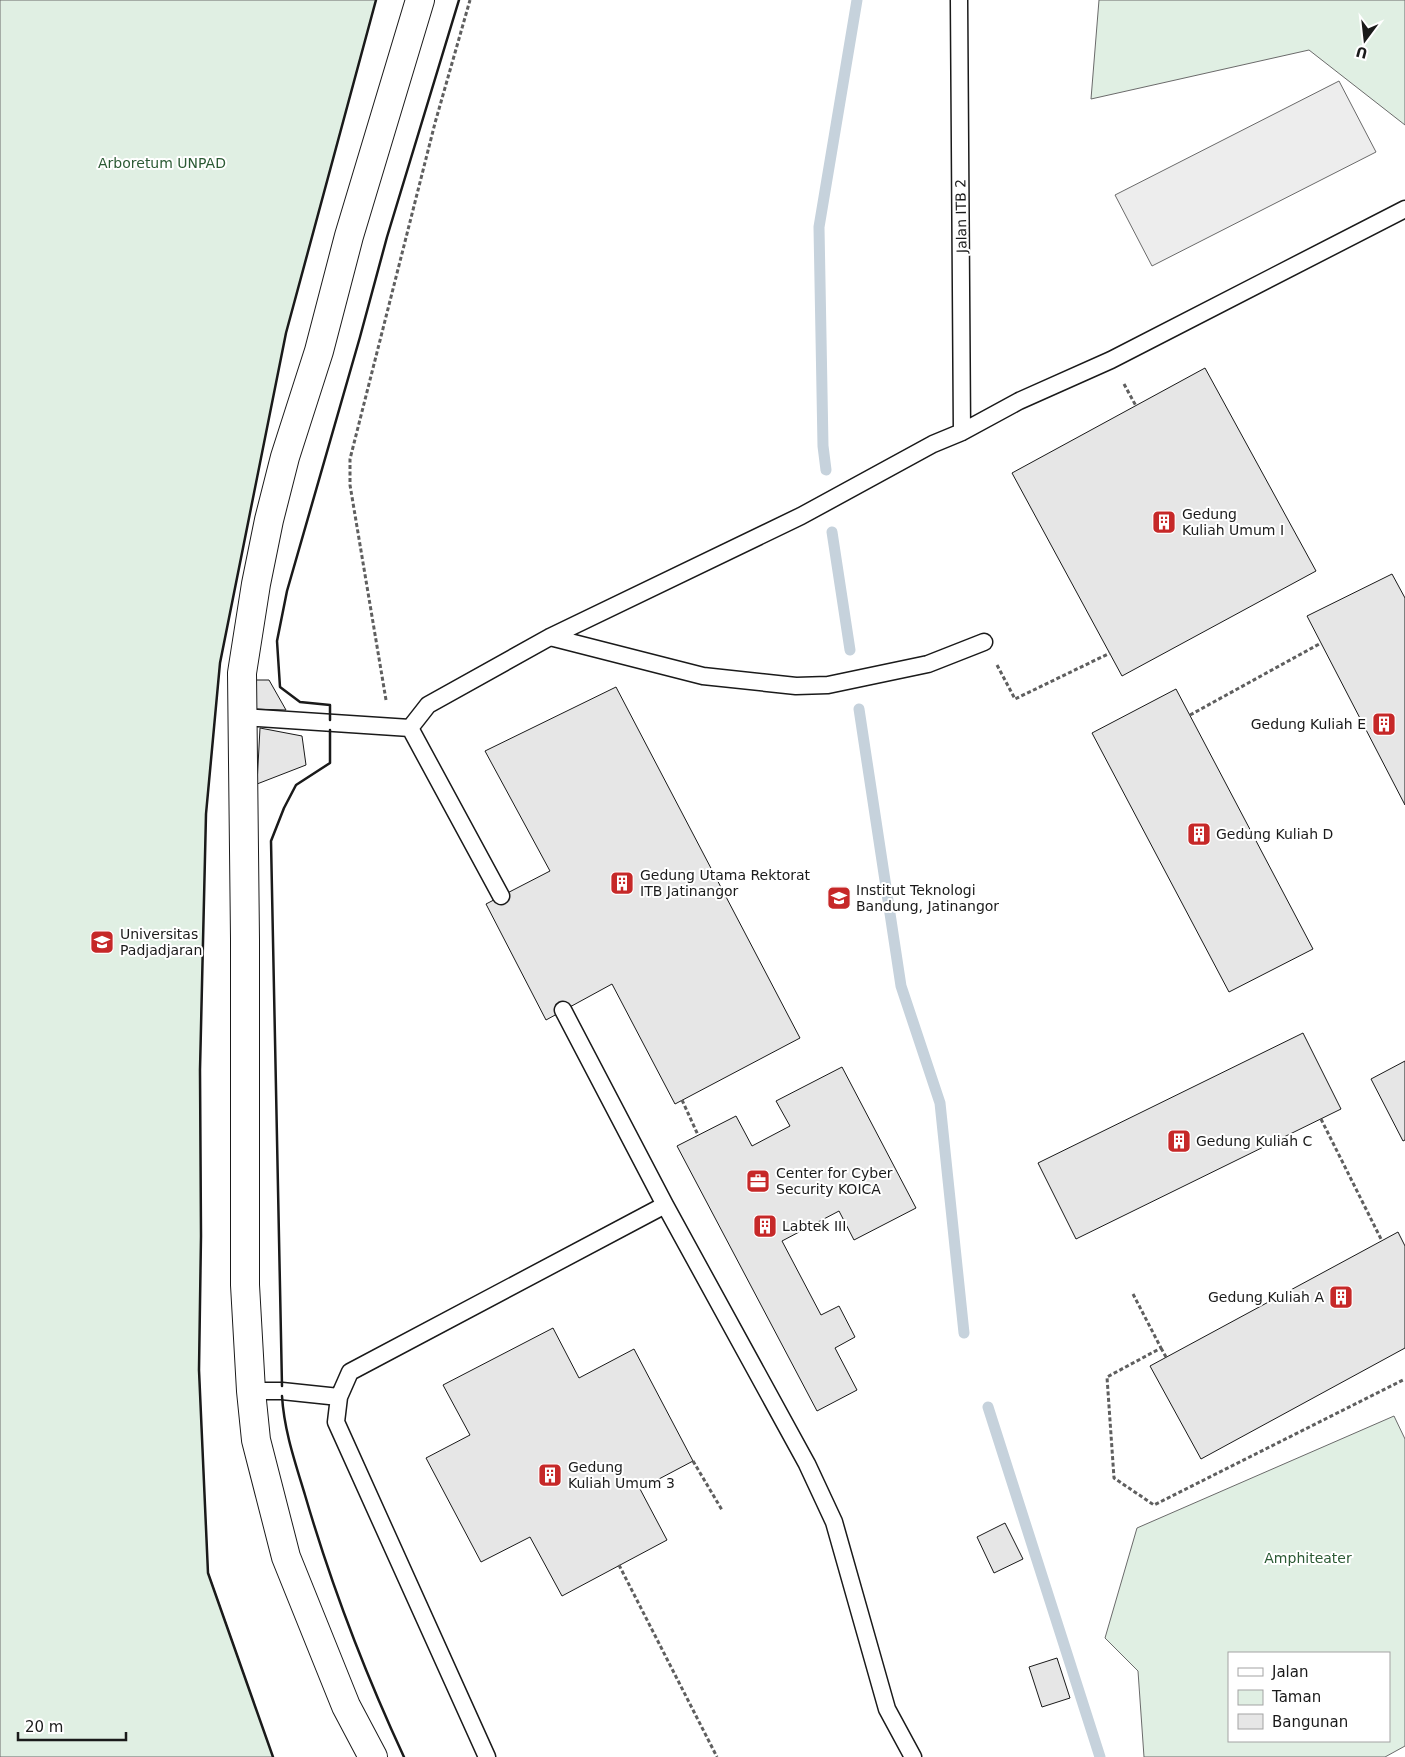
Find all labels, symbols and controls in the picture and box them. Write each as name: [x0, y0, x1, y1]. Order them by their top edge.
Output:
north arrow: [1340, 15, 1390, 65]
text: U: [1354, 43, 1369, 62]
park label: Arboretum UNPAD: [98, 155, 226, 171]
street label: Jalan ITB 2: [952, 179, 970, 254]
place label: Gedung Kuliah Umum I: [1182, 506, 1284, 538]
building icon: Gedung Kuliah Umum I: [1151, 509, 1177, 535]
building icon: Gedung Kuliah E: [1371, 711, 1397, 737]
place label: Gedung Kuliah E: [1251, 716, 1366, 732]
building icon: Gedung Kuliah D: [1186, 821, 1212, 847]
place label: Gedung Kuliah D: [1216, 826, 1333, 842]
place label: Gedung Utama Rektorat ITB Jatinangor: [640, 867, 811, 899]
building icon: Gedung Utama Rektorat ITB Jatinangor: [609, 870, 635, 896]
place label: Institut Teknologi Bandung, Jatinangor: [856, 882, 999, 914]
school or university icon: Institut Teknologi Bandung, Jatinangor: [826, 885, 852, 911]
place label: Universitas Padjadjaran: [120, 926, 202, 958]
school or university icon: Universitas Padjadjaran: [89, 929, 115, 955]
building icon: Gedung Kuliah C: [1166, 1128, 1192, 1154]
place label: Gedung Kuliah C: [1196, 1133, 1312, 1149]
place label: Center for Cyber Security KOICA: [776, 1165, 893, 1197]
office icon: Center for Cyber Security KOICA: [745, 1168, 771, 1194]
building icon: Labtek III: [752, 1213, 778, 1239]
place label: Labtek III: [782, 1218, 846, 1234]
building icon: Gedung Kuliah A: [1328, 1284, 1354, 1310]
place label: Gedung Kuliah A: [1208, 1289, 1324, 1305]
place label: Gedung Kuliah Umum 3: [568, 1459, 675, 1491]
building icon: Gedung Kuliah Umum 3: [537, 1462, 563, 1488]
park label: Amphiteater: [1264, 1550, 1352, 1566]
legend: [1228, 1652, 1390, 1742]
text: Jalan: [1271, 1663, 1308, 1681]
text: Taman: [1271, 1688, 1321, 1706]
scale bar: [18, 1710, 125, 1742]
text: Bangunan: [1272, 1713, 1348, 1731]
text: 20 m: [25, 1718, 63, 1736]

